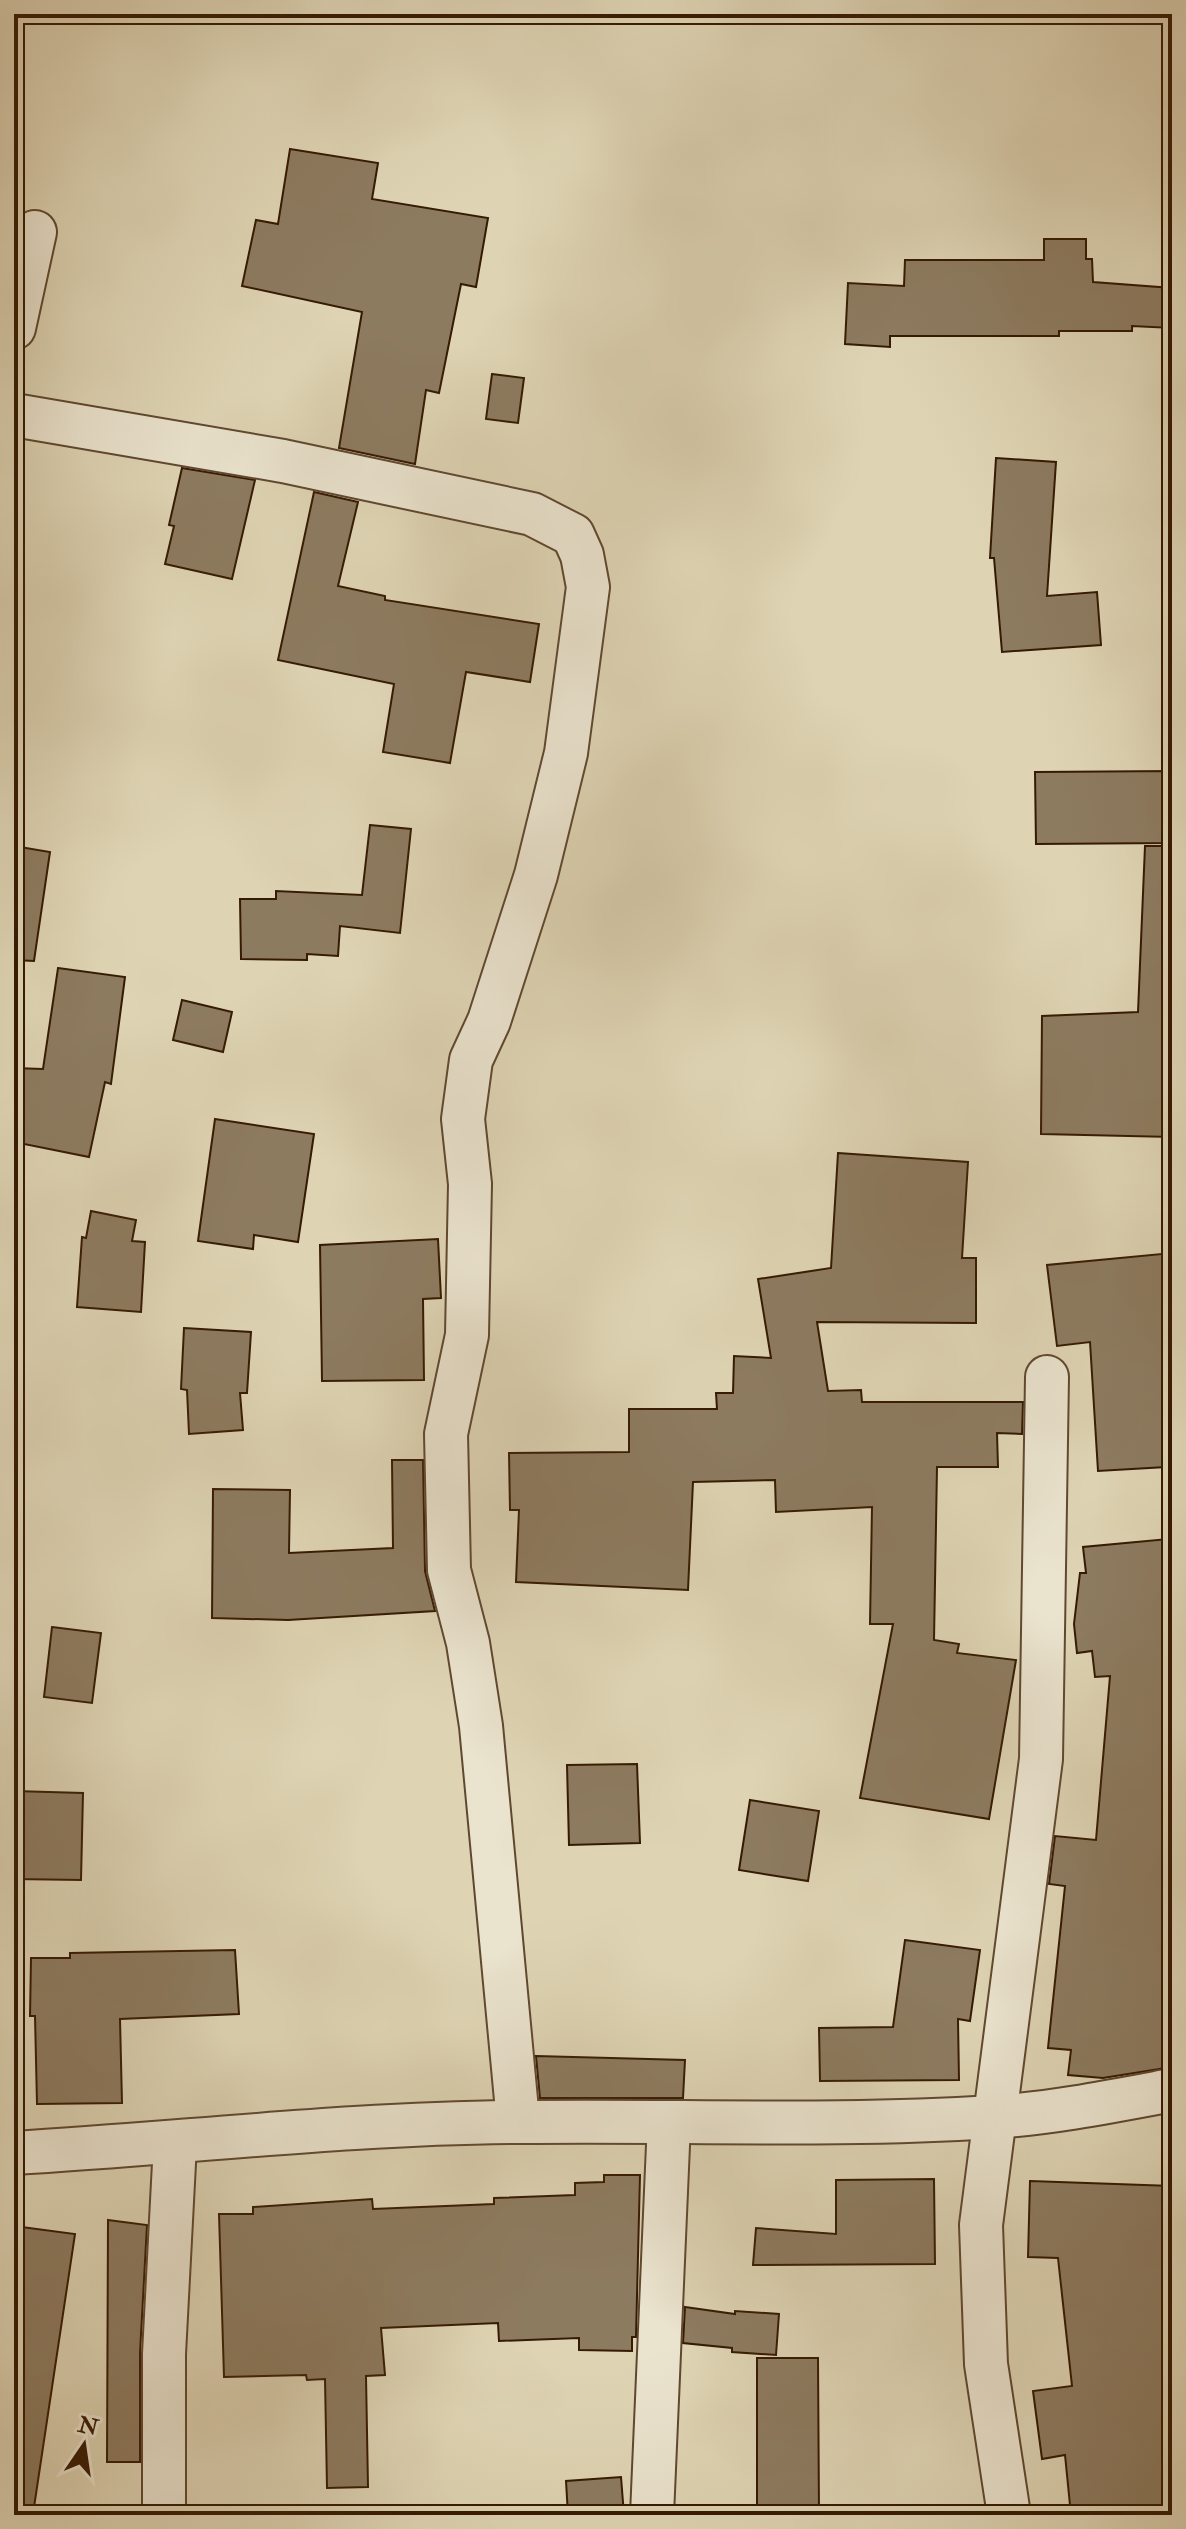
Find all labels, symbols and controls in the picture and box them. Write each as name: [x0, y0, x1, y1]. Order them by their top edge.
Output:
north arrow: [44, 2405, 124, 2485]
text: N: [75, 2410, 101, 2442]

